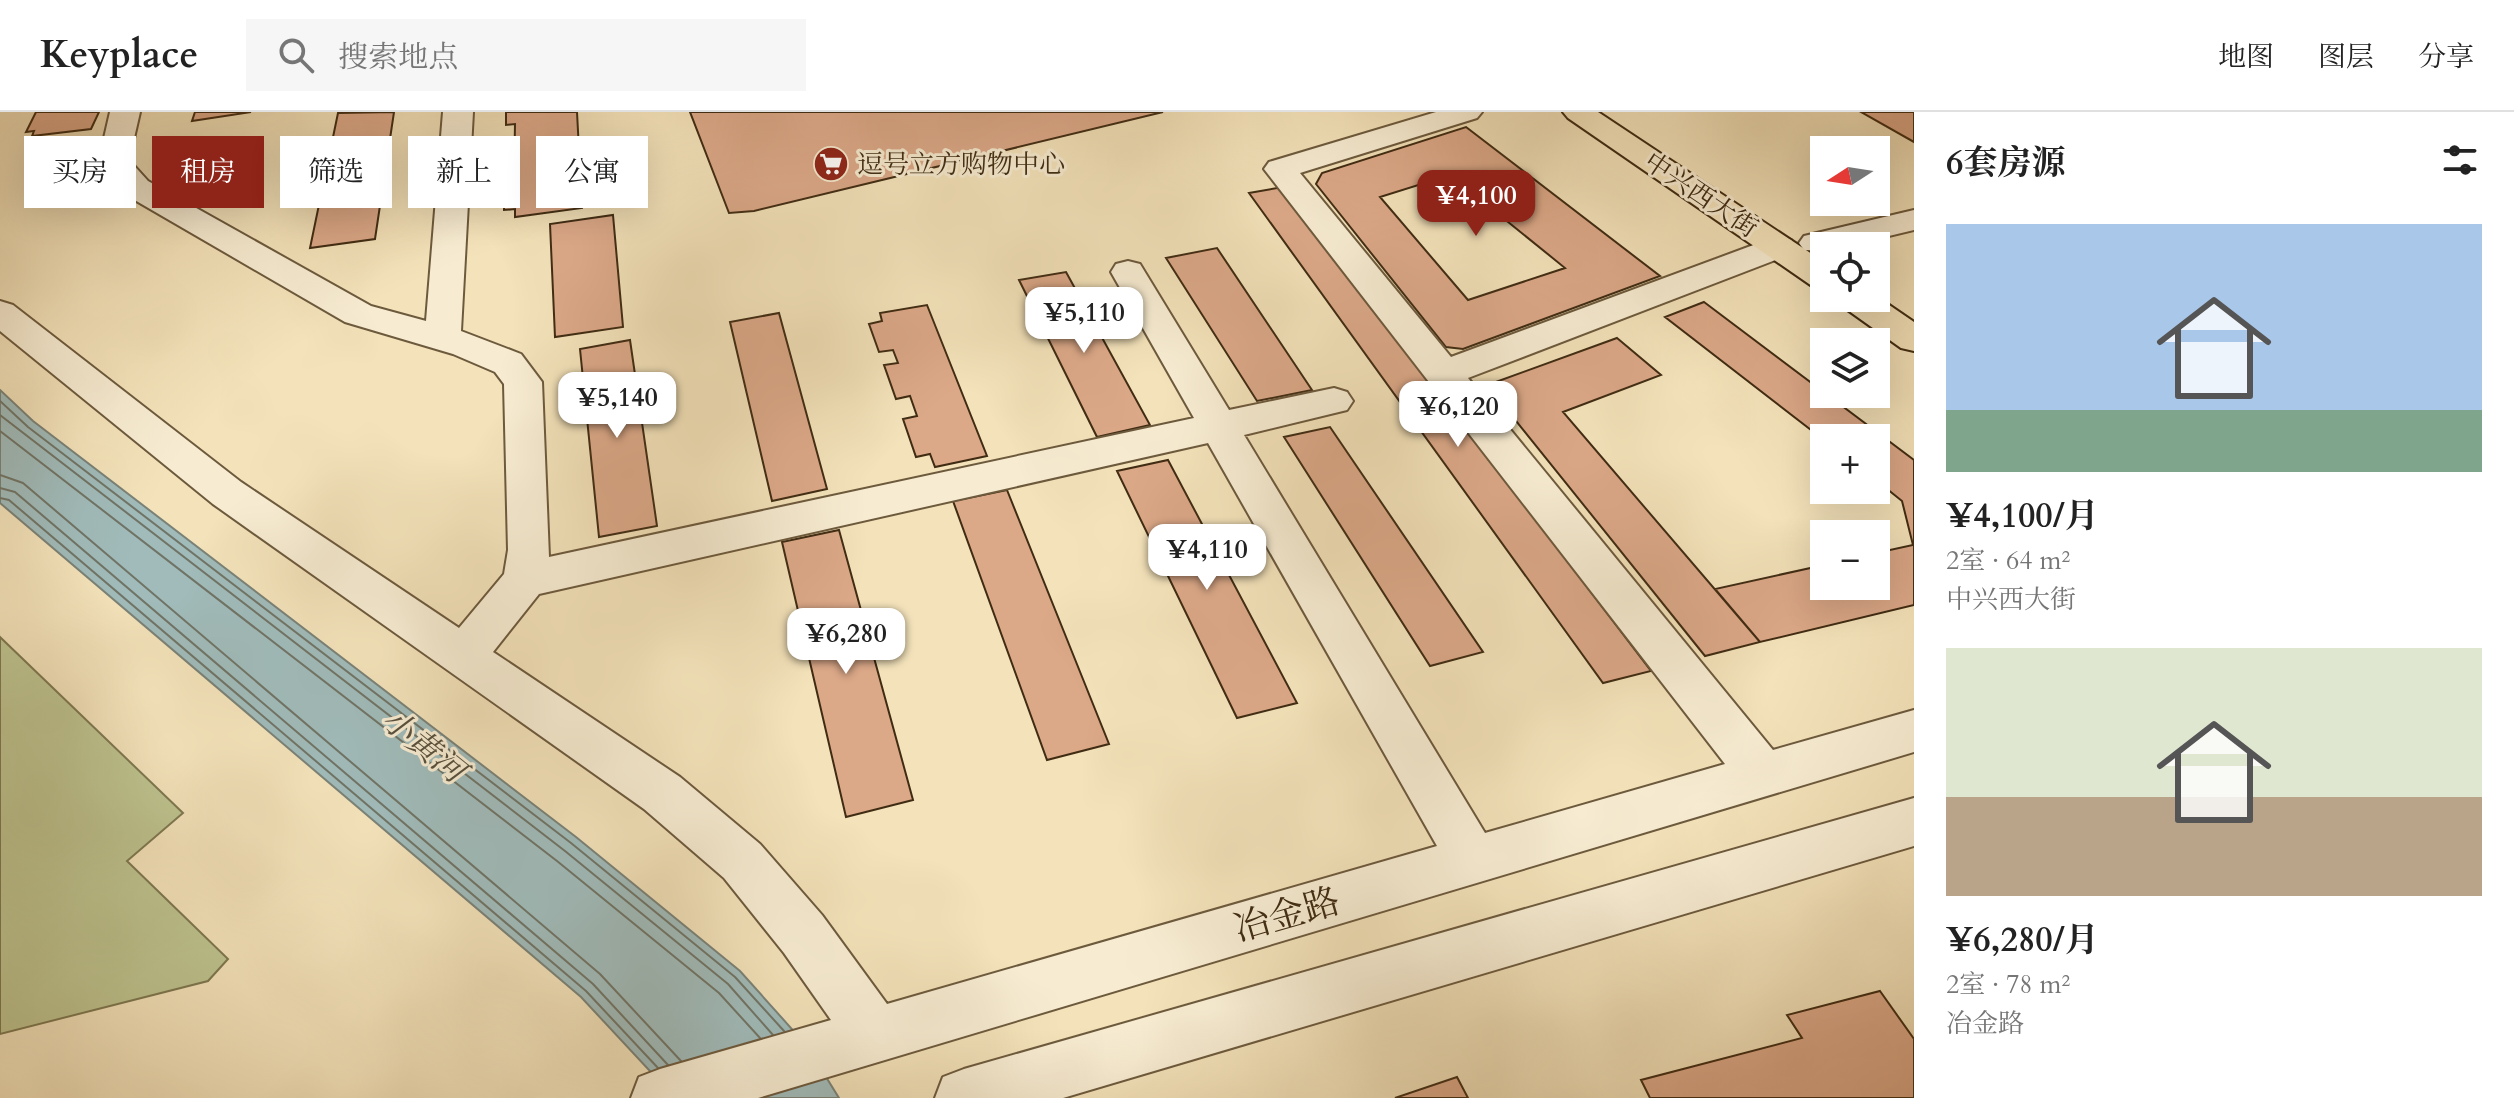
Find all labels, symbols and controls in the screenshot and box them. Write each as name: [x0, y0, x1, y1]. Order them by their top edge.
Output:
search box: [246, 19, 806, 91]
text: Keyplace: [40, 29, 198, 81]
icon: search: [274, 33, 318, 77]
text: 搜索地点: [338, 37, 458, 78]
text: 地图: [2218, 38, 2274, 76]
text: 图层: [2318, 38, 2374, 76]
text: 分享: [2418, 38, 2474, 76]
chip: 买房: [24, 136, 136, 208]
chip: 租房: [152, 136, 264, 208]
chip: 筛选: [280, 136, 392, 208]
chip: 新上: [408, 136, 520, 208]
chip: 公寓: [536, 136, 648, 208]
north arrow: [1810, 136, 1890, 216]
map controls: [1810, 136, 1890, 600]
icon: filters: [2438, 138, 2482, 182]
text: 6套房源: [1946, 140, 2065, 186]
street label: 中兴西大街: [1637, 144, 1765, 246]
supermarket icon: 逗号立方购物中心: [812, 145, 850, 183]
place label: 逗号立方购物中心: [857, 147, 1065, 182]
pin: ¥4,100: [1411, 170, 1541, 238]
text: ¥4,100: [1435, 178, 1517, 213]
button: locate: [1810, 232, 1890, 312]
icon: home: [2142, 276, 2286, 420]
pin: ¥5,110: [1019, 287, 1149, 355]
text: ¥5,110: [1043, 295, 1125, 330]
button: layers: [1810, 328, 1890, 408]
pin: ¥5,140: [552, 372, 682, 440]
text: ¥5,140: [576, 380, 658, 415]
pin: ¥6,120: [1393, 381, 1523, 449]
text: ¥6,120: [1417, 389, 1499, 424]
button: +: [1810, 424, 1890, 504]
text: ¥4,100/月: [1946, 493, 2099, 539]
button: −: [1810, 520, 1890, 600]
pin: ¥4,110: [1142, 524, 1272, 592]
text: ¥4,110: [1166, 532, 1248, 567]
text: 2室 · 64 m²: [1946, 543, 2070, 578]
text: 中兴西大街: [1946, 582, 2076, 617]
pin: ¥6,280: [781, 608, 911, 676]
text: ¥6,280: [805, 616, 887, 651]
water label: 小黄河: [372, 699, 478, 796]
icon: home: [2142, 700, 2286, 844]
street label: 冶金路: [1228, 877, 1346, 953]
text: ¥6,280/月: [1946, 917, 2099, 963]
text: 2室 · 78 m²: [1946, 967, 2070, 1002]
text: 冶金路: [1946, 1006, 2024, 1041]

